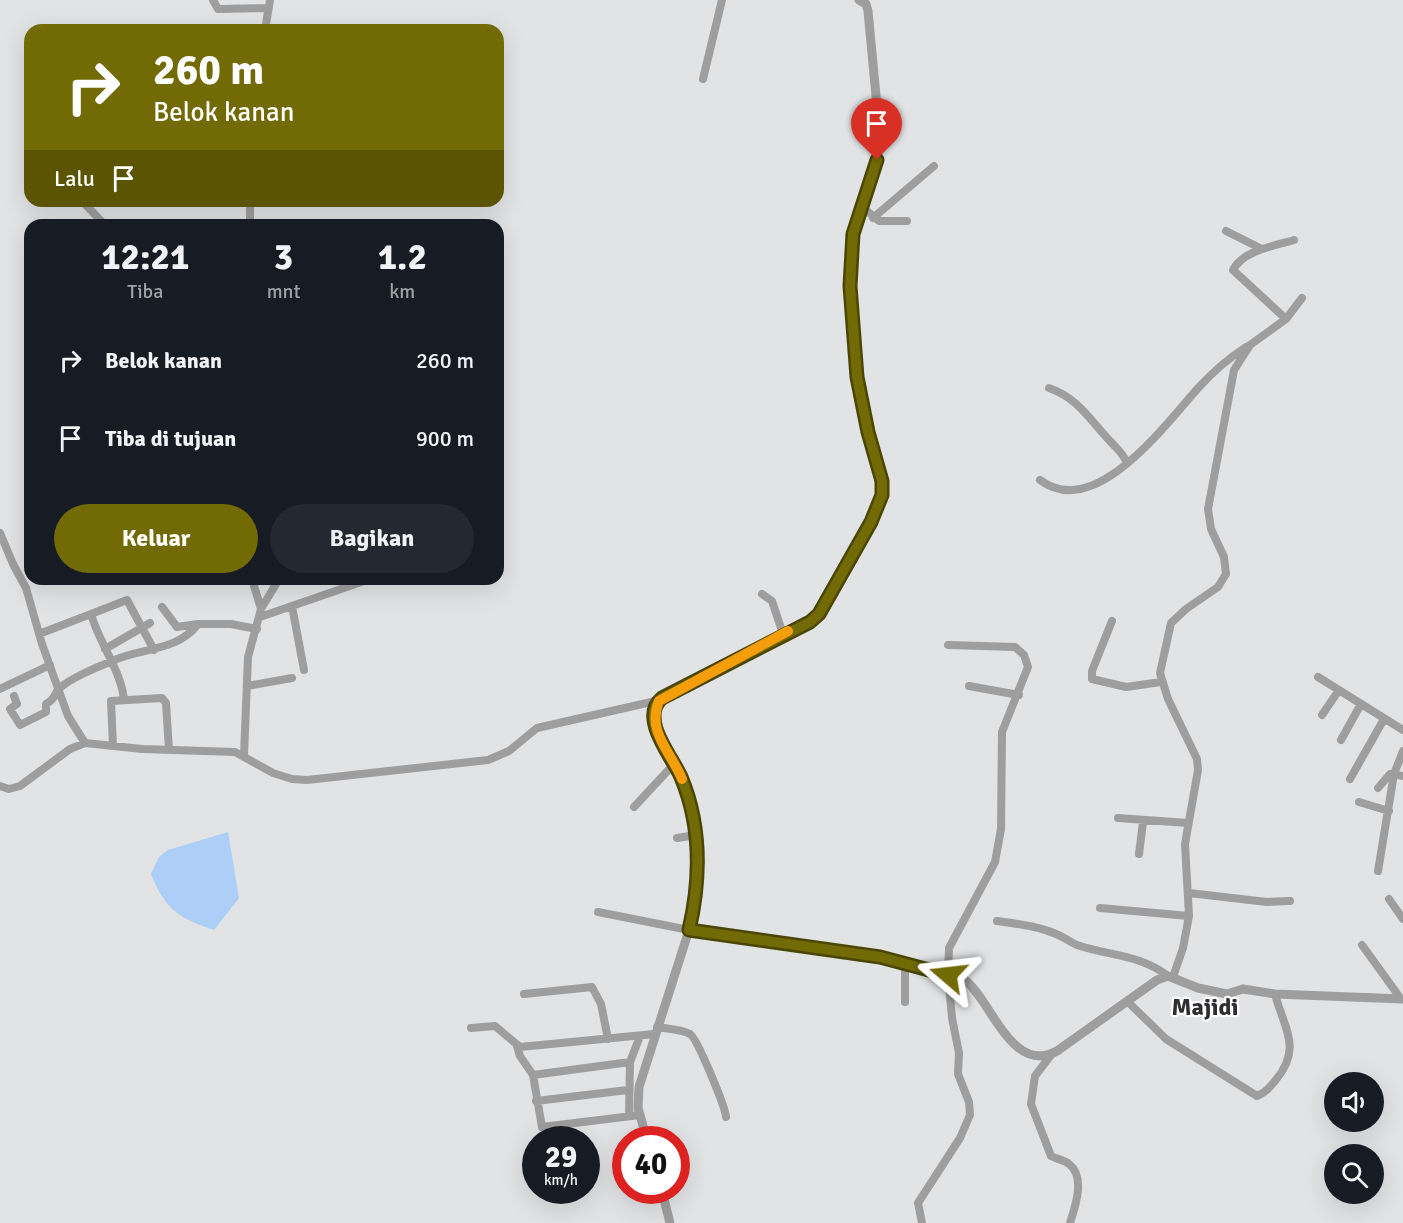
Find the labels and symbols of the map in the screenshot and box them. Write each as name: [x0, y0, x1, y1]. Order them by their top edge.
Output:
pin: [851, 98, 902, 160]
position arrow: [916, 943, 980, 1007]
district label: Majidi: [1172, 992, 1238, 1022]
speed limit sign: 40: [612, 1126, 690, 1204]

